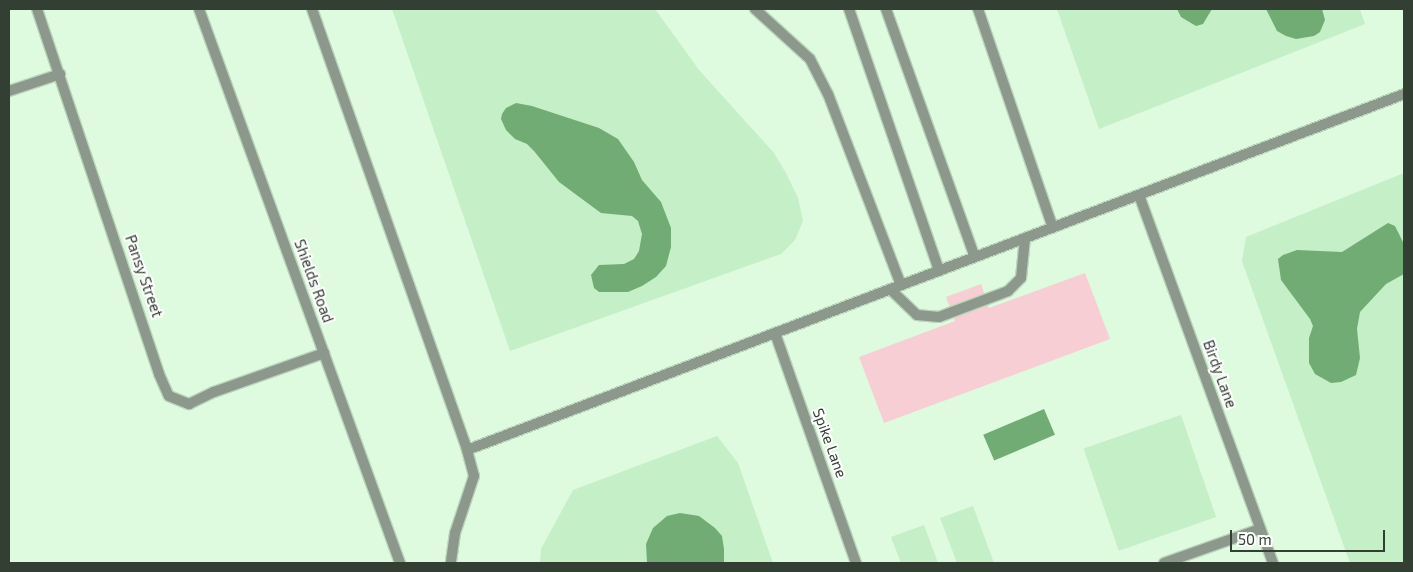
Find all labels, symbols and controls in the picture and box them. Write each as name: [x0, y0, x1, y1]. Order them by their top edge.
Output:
street label: Pansy Street: [121, 232, 167, 320]
street label: Shields Road: [291, 237, 337, 325]
street label: Birdy Lane: [1199, 337, 1241, 411]
street label: Spike Lane: [809, 406, 851, 480]
scale bar: [1233, 520, 1388, 552]
text: 50 m: [1238, 530, 1272, 548]

